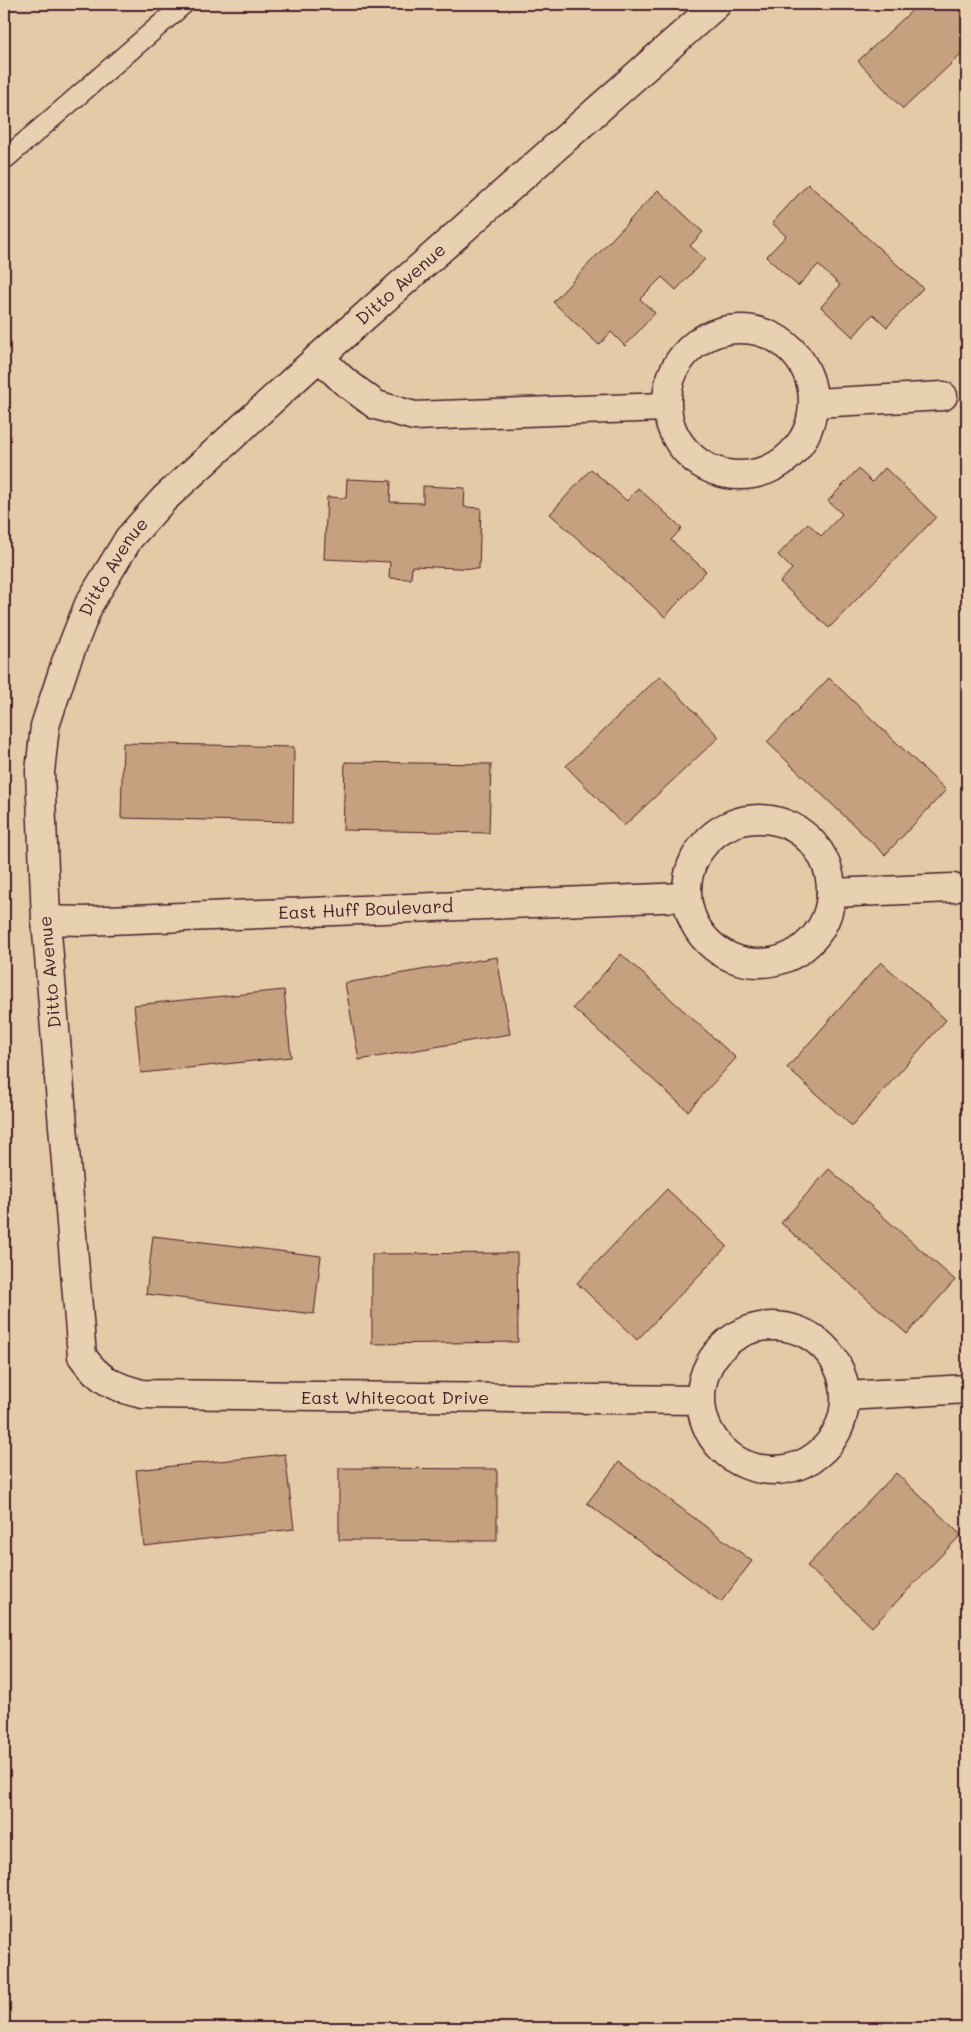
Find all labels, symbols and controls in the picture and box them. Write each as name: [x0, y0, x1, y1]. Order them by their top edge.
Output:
street label: Ditto Avenue: [350, 237, 450, 330]
street label: Ditto Avenue: [73, 512, 153, 619]
street label: East Huff Boulevard: [278, 893, 454, 924]
street label: Ditto Avenue: [32, 915, 66, 1029]
street label: East Whitecoat Drive: [301, 1385, 489, 1409]

